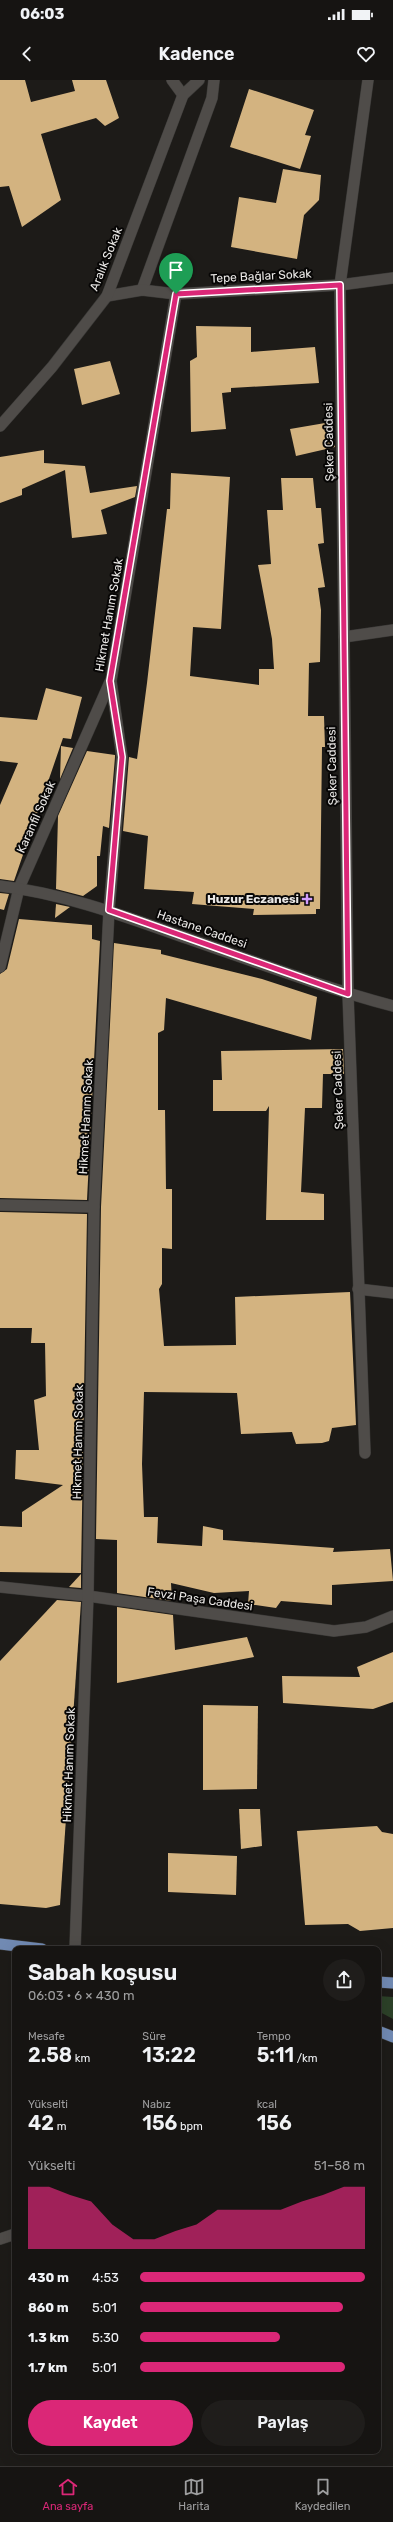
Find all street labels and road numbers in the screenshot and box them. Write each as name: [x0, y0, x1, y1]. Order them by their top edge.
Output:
street label: Aralık Sokak: [87, 224, 125, 293]
street label: Tepe Bağlar Sokak: [210, 266, 313, 286]
street label: Şeker Caddesi: [321, 402, 337, 481]
street label: Hikmet Hanım Sokak: [92, 556, 126, 673]
street label: Şeker Caddesi: [324, 726, 340, 805]
street label: Karanfil Sokak: [14, 778, 59, 855]
street label: Hastane Caddesi: [155, 907, 249, 951]
street label: Şeker Caddesi: [330, 1050, 346, 1130]
street label: Hikmet Hanım Sokak: [76, 1058, 96, 1175]
street label: Hikmet Hanım Sokak: [70, 1384, 86, 1500]
street label: Fevzi Paşa Caddesi: [146, 1585, 254, 1613]
street label: Hikmet Hanım Sokak: [60, 1707, 78, 1823]

